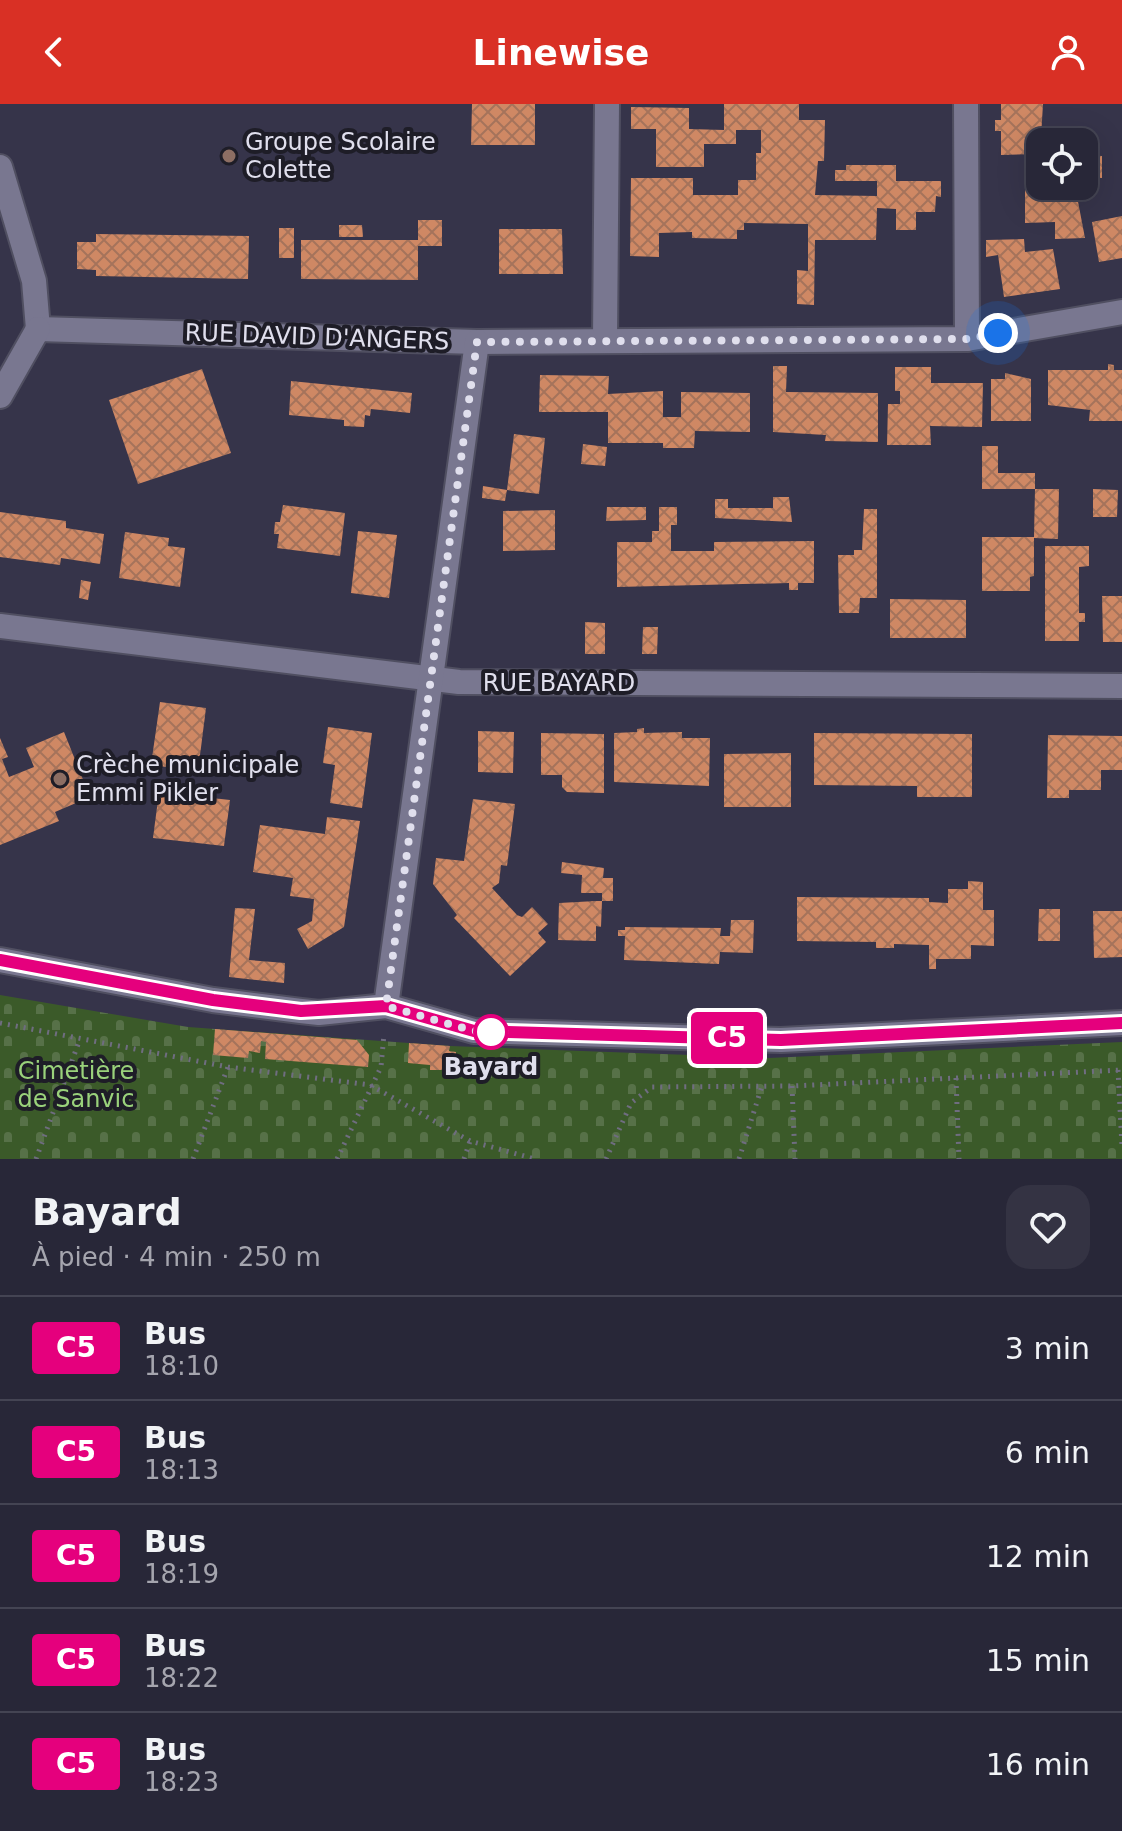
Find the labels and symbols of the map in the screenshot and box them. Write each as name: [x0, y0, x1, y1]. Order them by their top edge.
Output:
place label: Groupe Scolaire Colette: [245, 128, 436, 184]
marker: Groupe Scolaire Colette: [220, 147, 238, 165]
your location: [978, 313, 1018, 353]
street label: RUE DAVID D'ANGERS: [184, 318, 450, 356]
street label: RUE BAYARD: [483, 669, 635, 697]
place label: Crèche municipale Emmi Pikler: [76, 751, 299, 807]
marker: Crèche municipale Emmi Pikler: [51, 770, 69, 788]
line badge: C5: [691, 1012, 763, 1064]
marker: Bayard: [474, 1015, 508, 1049]
place label: Bayard: [444, 1053, 538, 1081]
park label: Cimetière de Sanvic: [18, 1057, 134, 1113]

